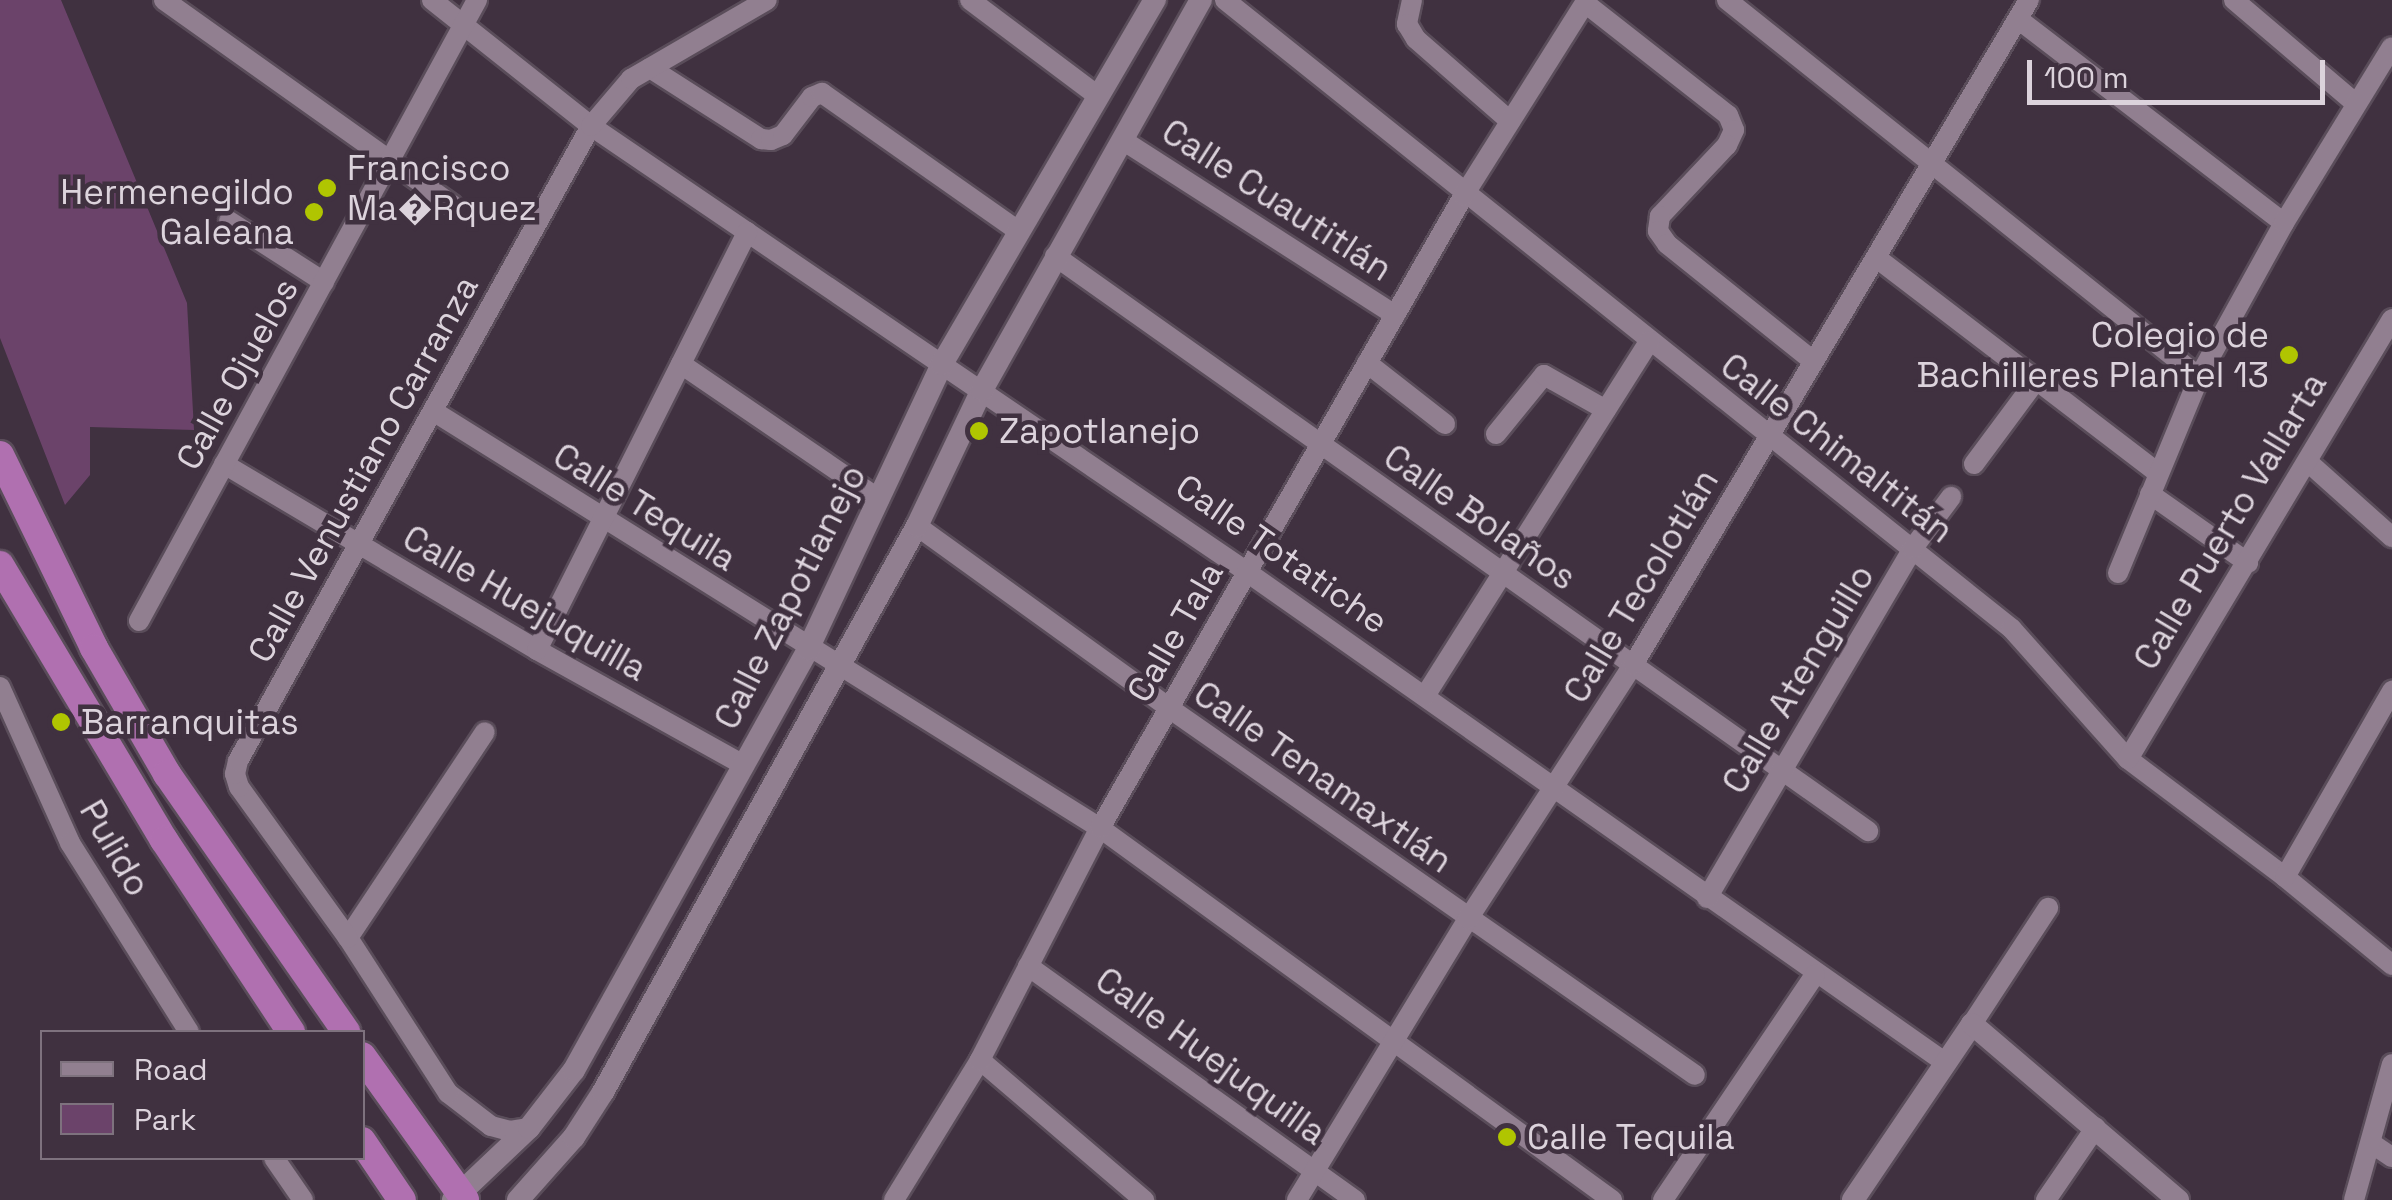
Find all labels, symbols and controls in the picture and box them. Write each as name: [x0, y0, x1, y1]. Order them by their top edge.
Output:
scale bar: [2032, 40, 2330, 102]
text: 100 m: [2044, 58, 2129, 97]
street label: Calle Cuautitlán: [1154, 110, 1400, 290]
place label: Francisco Ma�Rquez: [347, 147, 537, 229]
place label: Hermenegildo Galeana: [60, 171, 294, 253]
marker: Francisco Ma�Rquez: [316, 177, 338, 199]
marker: Hermenegildo Galeana: [303, 201, 325, 223]
street label: Calle Venustiano Carranza: [239, 268, 487, 670]
street label: Calle Ojuelos: [167, 271, 307, 477]
place label: Colegio de Bachilleres Plantel 13: [1916, 314, 2269, 396]
street label: Calle Chimaltitán: [1713, 344, 1961, 552]
marker: Colegio de Bachilleres Plantel 13: [2278, 344, 2300, 366]
street label: Calle Puerto Vallarta: [2125, 365, 2335, 677]
place label: Zapotlanejo: [999, 410, 1200, 452]
marker: Zapotlanejo: [968, 420, 990, 442]
street label: Calle Tequila: [545, 434, 745, 580]
street label: Calle Bolaños: [1376, 435, 1584, 599]
street label: Calle Zapotlanejo: [705, 458, 875, 736]
street label: Calle Tecolotlán: [1555, 461, 1727, 711]
street label: Calle Totatiche: [1167, 465, 1397, 643]
street label: Calle Huejuquilla: [396, 516, 654, 690]
street label: Calle Tala: [1118, 554, 1232, 710]
street label: Calle Atenguillo: [1713, 557, 1883, 801]
street label: Calle Tenamaxtlán: [1186, 672, 1460, 882]
place label: Barranquitas: [81, 701, 299, 743]
marker: Barranquitas: [50, 711, 72, 733]
street label: Pulido: [71, 793, 159, 903]
street label: Calle Huejuquilla: [1088, 958, 1334, 1154]
legend: [40, 1030, 365, 1160]
text: Road: [134, 1050, 208, 1089]
text: Park: [134, 1100, 196, 1139]
place label: Calle Tequila: [1527, 1116, 1735, 1158]
marker: Calle Tequila: [1496, 1126, 1518, 1148]

